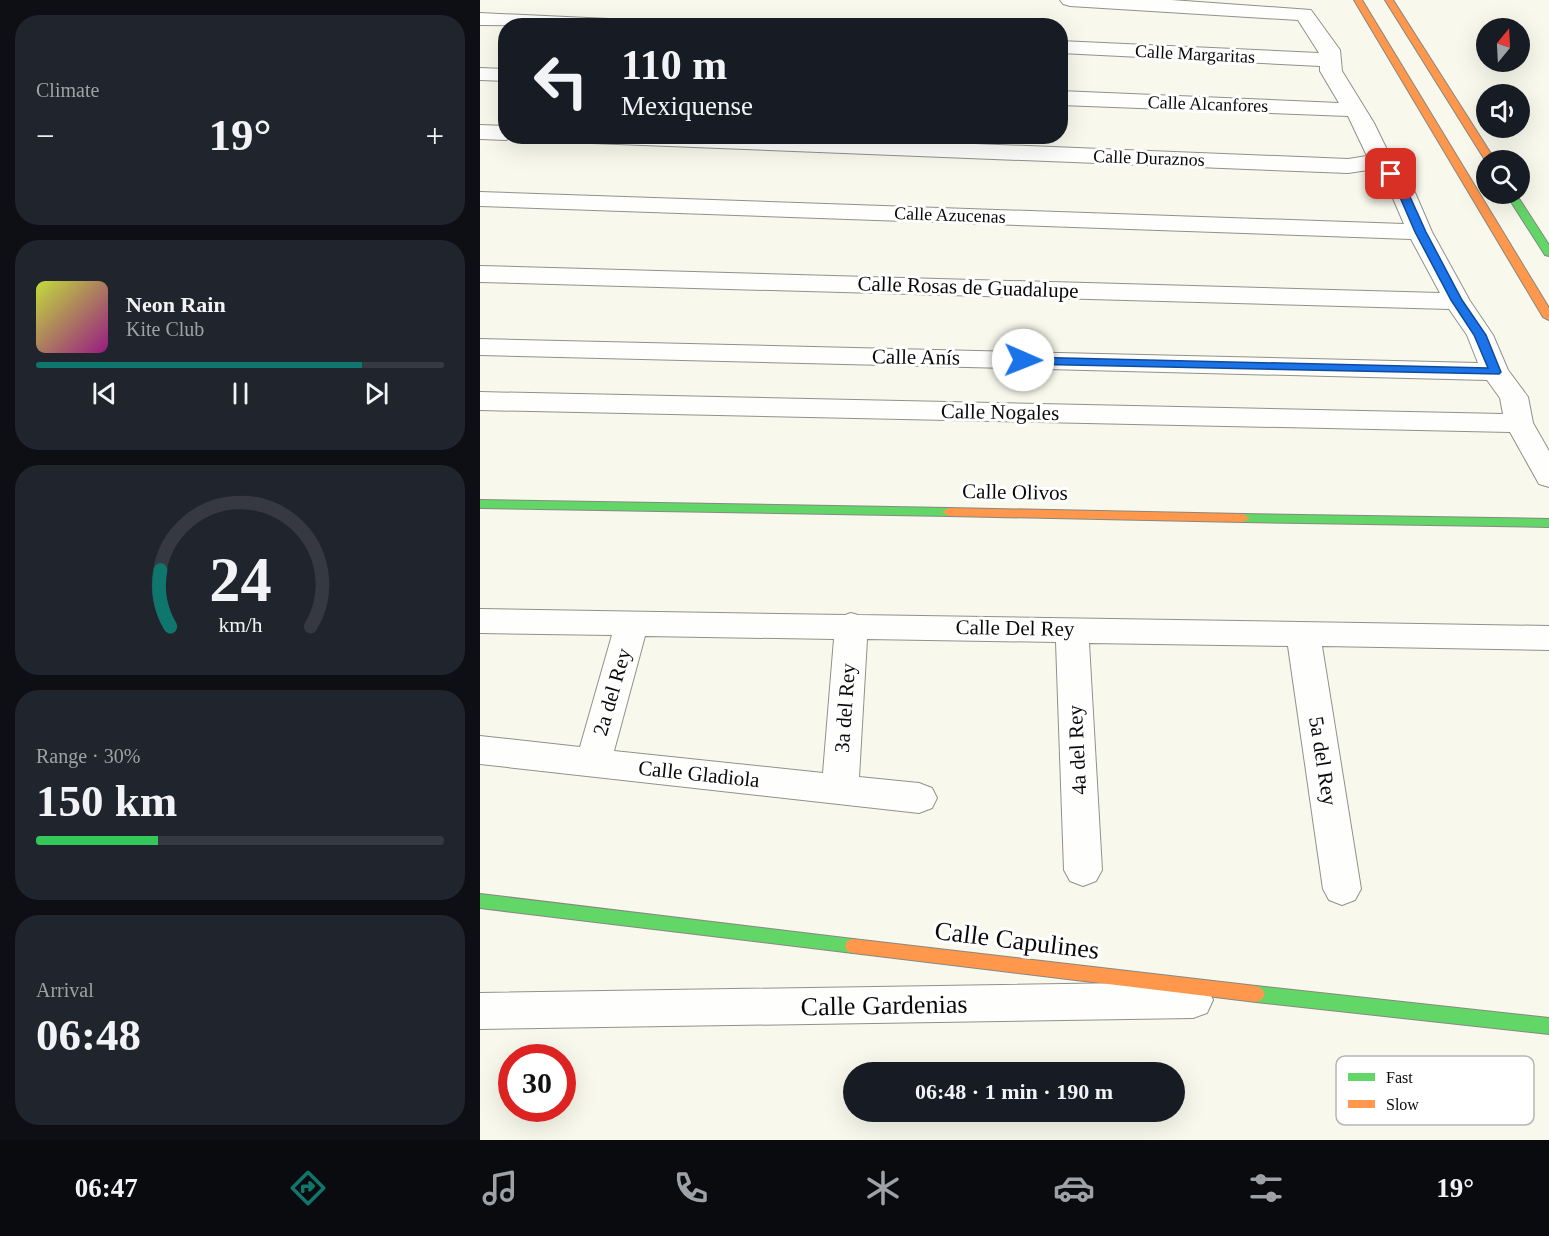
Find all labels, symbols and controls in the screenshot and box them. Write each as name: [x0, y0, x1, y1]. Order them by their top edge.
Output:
north arrow: [1476, 18, 1530, 72]
map controls: [1476, 18, 1530, 204]
street label: Calle Margaritas: [1134, 41, 1256, 67]
icon: left: [522, 42, 600, 120]
text: 110 m: [621, 42, 727, 88]
text: Climate: [36, 79, 99, 101]
button: sound: [1476, 84, 1530, 138]
text: Mexiquense: [621, 91, 753, 121]
street label: Calle Alcanfores: [1147, 92, 1269, 116]
text: 19°: [209, 110, 272, 160]
text: −: [36, 118, 55, 154]
text: +: [425, 118, 444, 154]
street label: Calle Duraznos: [1093, 146, 1205, 170]
pin: [1365, 148, 1416, 199]
button: search: [1476, 150, 1530, 204]
icon: arrive: [1374, 157, 1407, 190]
street label: Calle Azucenas: [894, 203, 1006, 227]
street label: Calle Rosas de Guadalupe: [857, 271, 1079, 303]
text: Neon Rain: [126, 292, 226, 317]
text: Kite Club: [126, 318, 204, 340]
position arrow: [991, 328, 1055, 392]
street label: Calle Anís: [872, 344, 960, 370]
icon: previous: [88, 377, 121, 410]
icon: pause: [224, 377, 257, 410]
icon: next: [360, 377, 393, 410]
street label: Calle Nogales: [941, 399, 1059, 425]
street label: Calle Olivos: [962, 479, 1068, 505]
text: 24: [209, 545, 271, 614]
text: km/h: [218, 613, 262, 637]
street label: Calle Del Rey: [955, 615, 1075, 641]
street label: 2a del Rey: [588, 645, 636, 738]
street label: 3a del Rey: [830, 662, 860, 754]
street label: 4a del Rey: [1063, 704, 1091, 795]
street label: 5a del Rey: [1304, 715, 1342, 808]
text: Range · 30%: [36, 745, 140, 767]
street label: Calle Gladiola: [637, 756, 762, 792]
text: 150 km: [36, 776, 177, 826]
street label: Calle Capulines: [933, 916, 1101, 965]
text: Arrival: [36, 979, 94, 1001]
street label: Calle Gardenias: [800, 990, 968, 1021]
text: 06:48: [36, 1010, 141, 1060]
speed limit sign: 30: [498, 1044, 576, 1122]
legend: [1336, 1056, 1534, 1125]
text: Fast: [1386, 1069, 1413, 1086]
text: 06:48 · 1 min · 190 m: [915, 1079, 1113, 1104]
text: Slow: [1386, 1096, 1419, 1113]
icon: directions: [287, 1167, 329, 1209]
icon: music: [479, 1167, 521, 1209]
icon: phone: [670, 1167, 712, 1209]
icon: climate: [862, 1167, 904, 1209]
icon: car: [1053, 1167, 1095, 1209]
icon: filters: [1245, 1167, 1287, 1209]
text: 06:47: [75, 1173, 138, 1203]
text: 19°: [1436, 1173, 1474, 1203]

